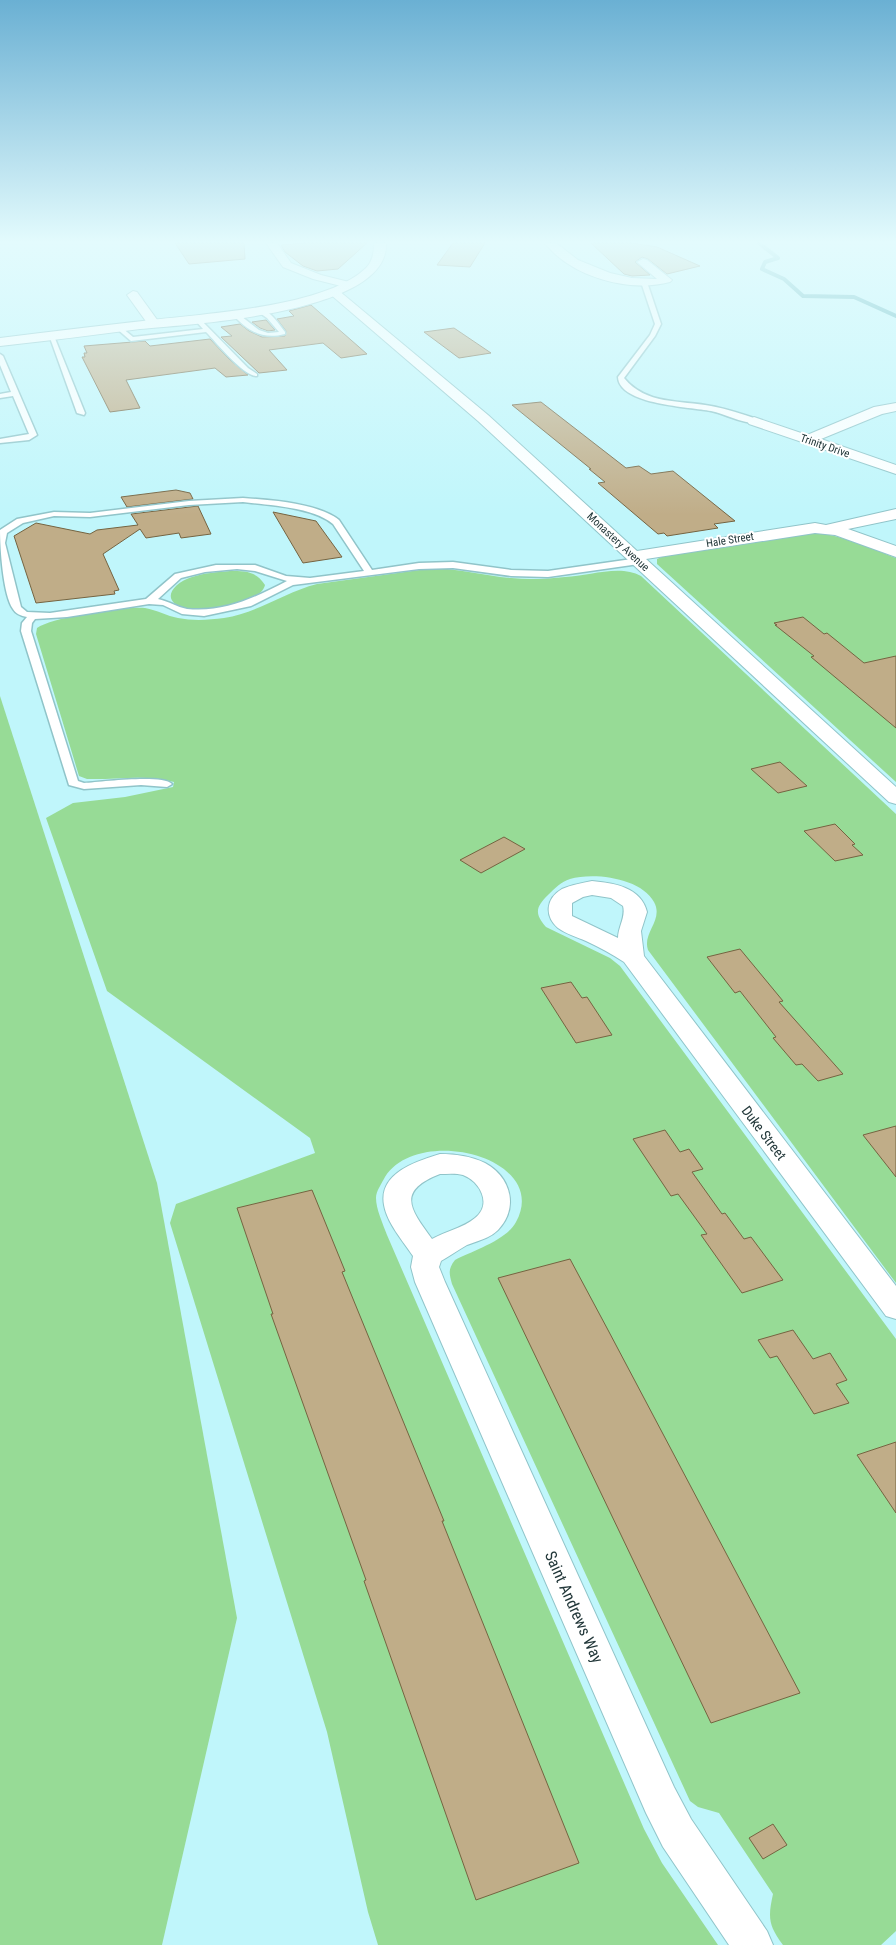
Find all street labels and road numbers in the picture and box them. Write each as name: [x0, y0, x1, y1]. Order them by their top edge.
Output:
street label: Trinity Drive: [799, 431, 851, 461]
street label: Monastery Avenue: [584, 510, 652, 574]
street label: Hale Street: [705, 530, 755, 550]
street label: Duke Street: [738, 1103, 790, 1163]
street label: Saint Andrews Way: [541, 1548, 607, 1666]

